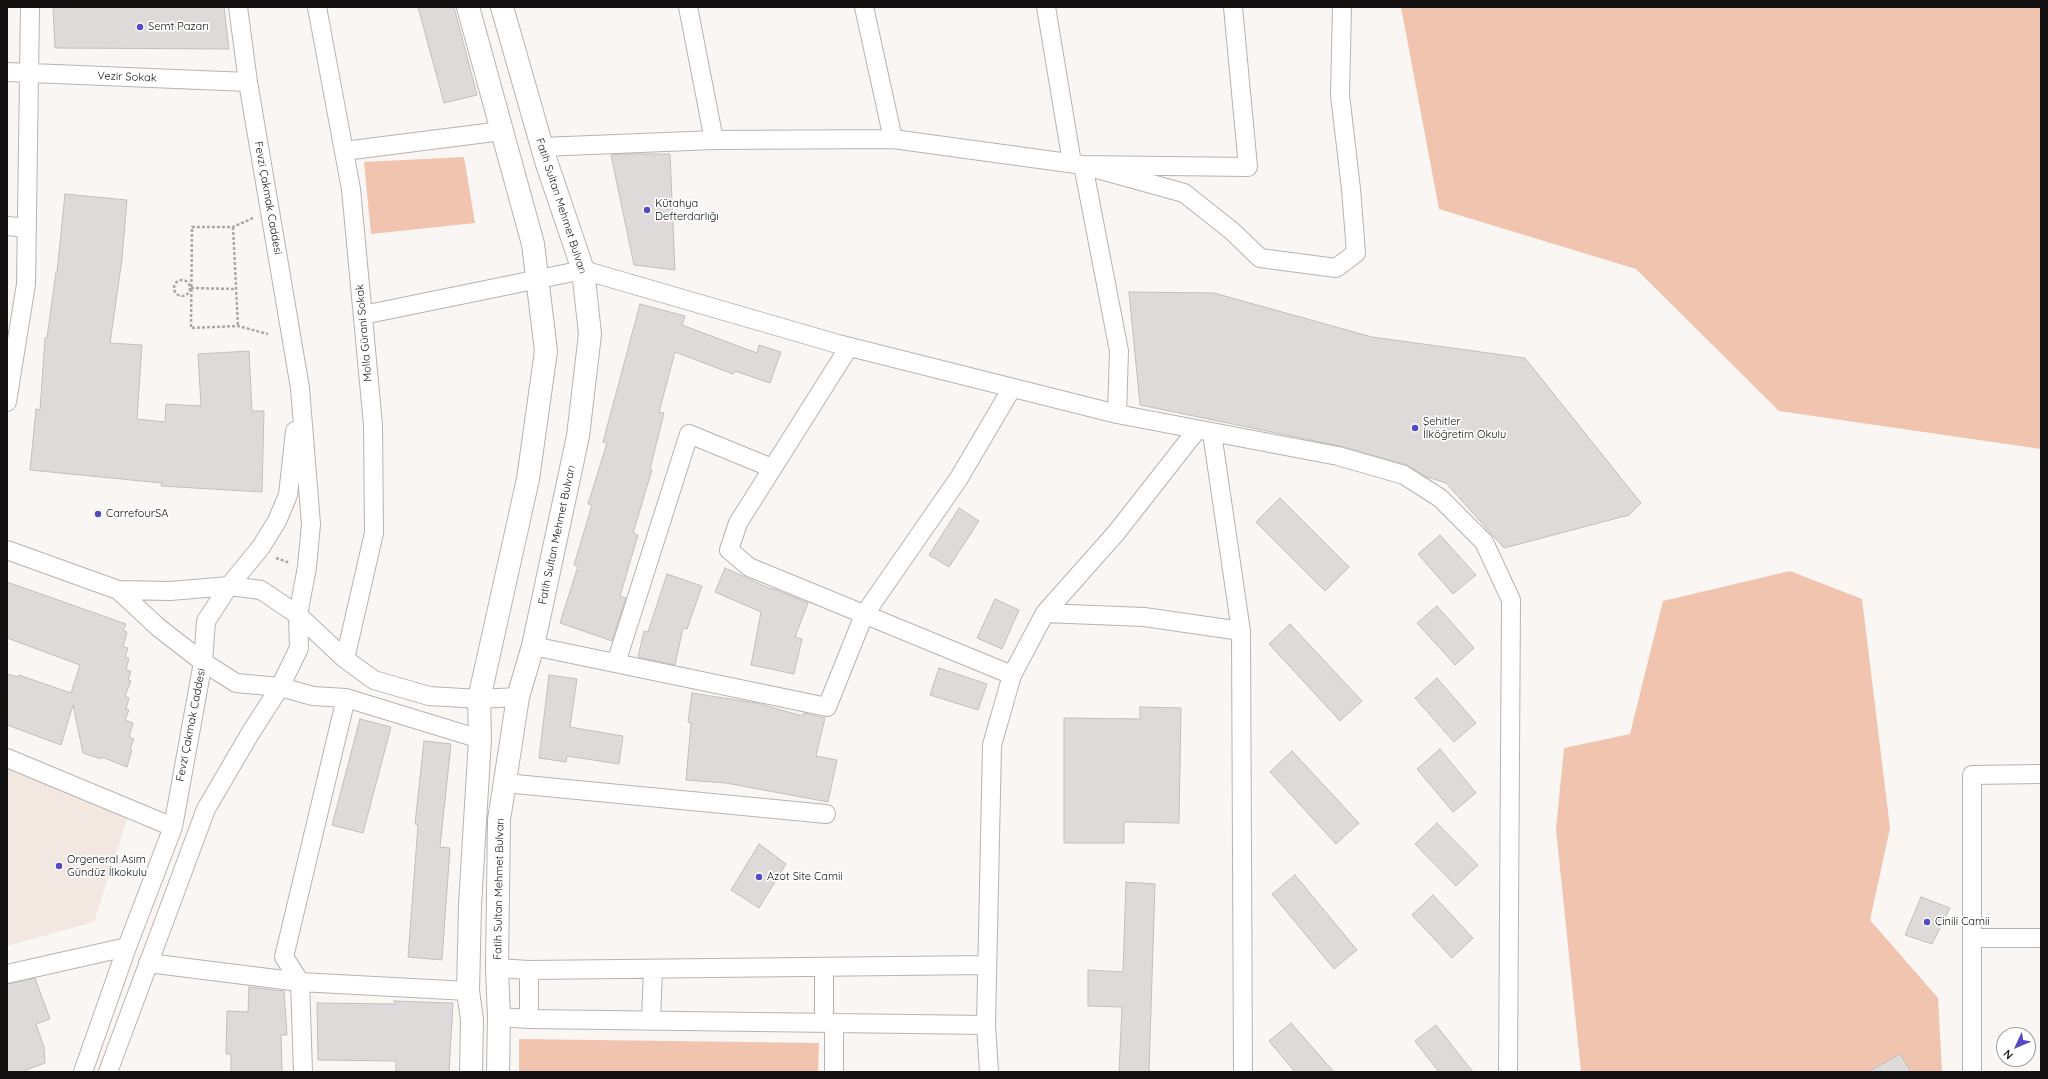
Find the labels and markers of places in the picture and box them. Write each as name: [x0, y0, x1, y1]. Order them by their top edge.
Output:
place label: Semt Pazarı: [148, 20, 209, 34]
marker: Semt Pazarı: [135, 22, 145, 32]
place label: Kütahya Defterdarlığı: [655, 197, 719, 223]
marker: Kütahya Defterdarlığı: [642, 205, 652, 215]
place label: Şehitler İlköğretim Okulu: [1423, 415, 1506, 441]
marker: Şehitler İlköğretim Okulu: [1410, 423, 1420, 433]
place label: CarrefourSA: [106, 507, 168, 521]
marker: CarrefourSA: [93, 509, 103, 519]
place label: Orgeneral Asım Gündüz İlkokulu: [67, 853, 147, 879]
marker: Orgeneral Asım Gündüz İlkokulu: [54, 861, 64, 871]
place label: Azot Site Camii: [767, 870, 843, 884]
marker: Azot Site Camii: [754, 872, 764, 882]
place label: Çinili Camii: [1935, 915, 1990, 929]
marker: Çinili Camii: [1922, 917, 1932, 927]

